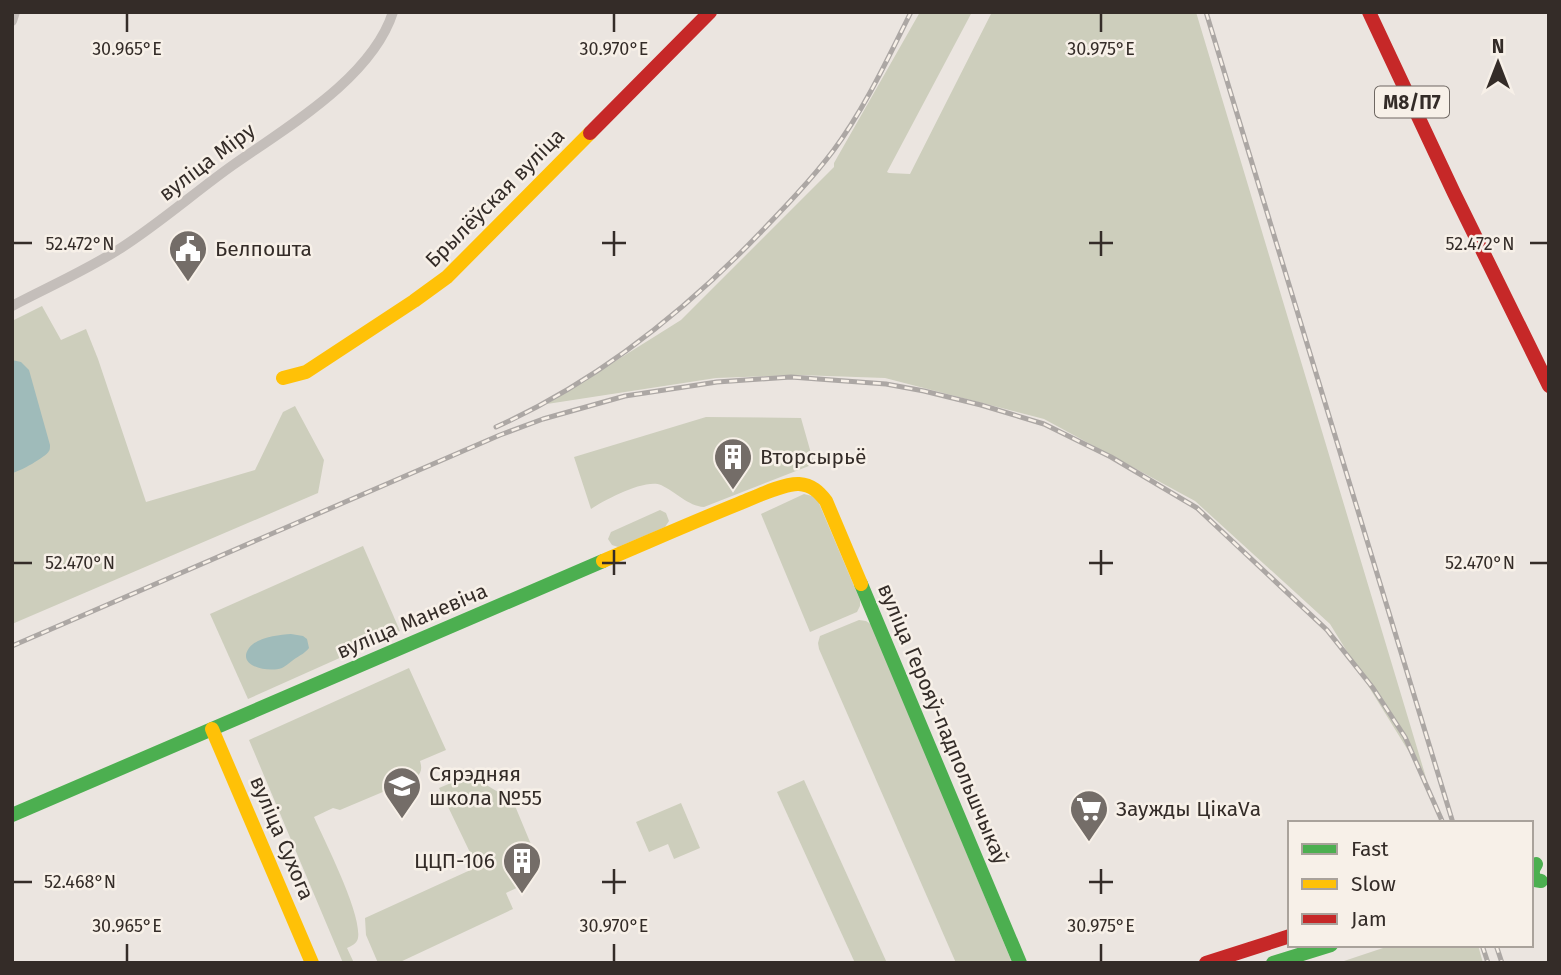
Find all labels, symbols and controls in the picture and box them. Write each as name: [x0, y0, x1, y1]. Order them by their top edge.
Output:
north arrow: [1463, 28, 1533, 98]
text: N: [1492, 35, 1504, 58]
text: 30.965°E: [92, 38, 162, 60]
text: 30.970°E: [580, 38, 648, 60]
text: 30.975°E: [1067, 38, 1135, 60]
road number: М8/П7: [1375, 86, 1449, 118]
street label: вуліца Міру: [154, 117, 261, 207]
street label: Брылёўская вуліца: [420, 123, 570, 273]
public building icon: Белпошта: [167, 228, 209, 283]
text: 52.472°N: [46, 233, 114, 255]
text: 52.472°N: [1446, 233, 1514, 255]
place label: Белпошта: [215, 236, 312, 262]
building icon: Вторсырьё: [712, 436, 754, 491]
place label: Вторсырьё: [760, 444, 866, 470]
text: 52.470°N: [45, 552, 115, 574]
text: 52.470°N: [1445, 552, 1515, 574]
street label: вуліца Маневіча: [333, 578, 491, 664]
street label: вуліца Герояў-падпольшчыкаў: [872, 580, 1014, 869]
place label: Сярэдняя школа №55: [429, 761, 542, 811]
school or university icon: Сярэдняя школа №55: [381, 765, 423, 820]
street label: вуліца Сухога: [244, 772, 320, 904]
supermarket icon: Заужды ЦікаVа: [1068, 788, 1110, 843]
place label: Заужды ЦікаVа: [1116, 796, 1261, 822]
legend: [1288, 821, 1533, 947]
text: Fast: [1351, 836, 1389, 862]
building icon: ЦЦП-106: [501, 840, 543, 895]
place label: ЦЦП-106: [414, 848, 495, 874]
text: 52.468°N: [44, 871, 116, 893]
text: Slow: [1351, 871, 1396, 897]
text: Jam: [1351, 906, 1387, 932]
text: 30.965°E: [92, 915, 162, 937]
text: 30.970°E: [580, 915, 648, 937]
text: 30.975°E: [1067, 915, 1135, 937]

